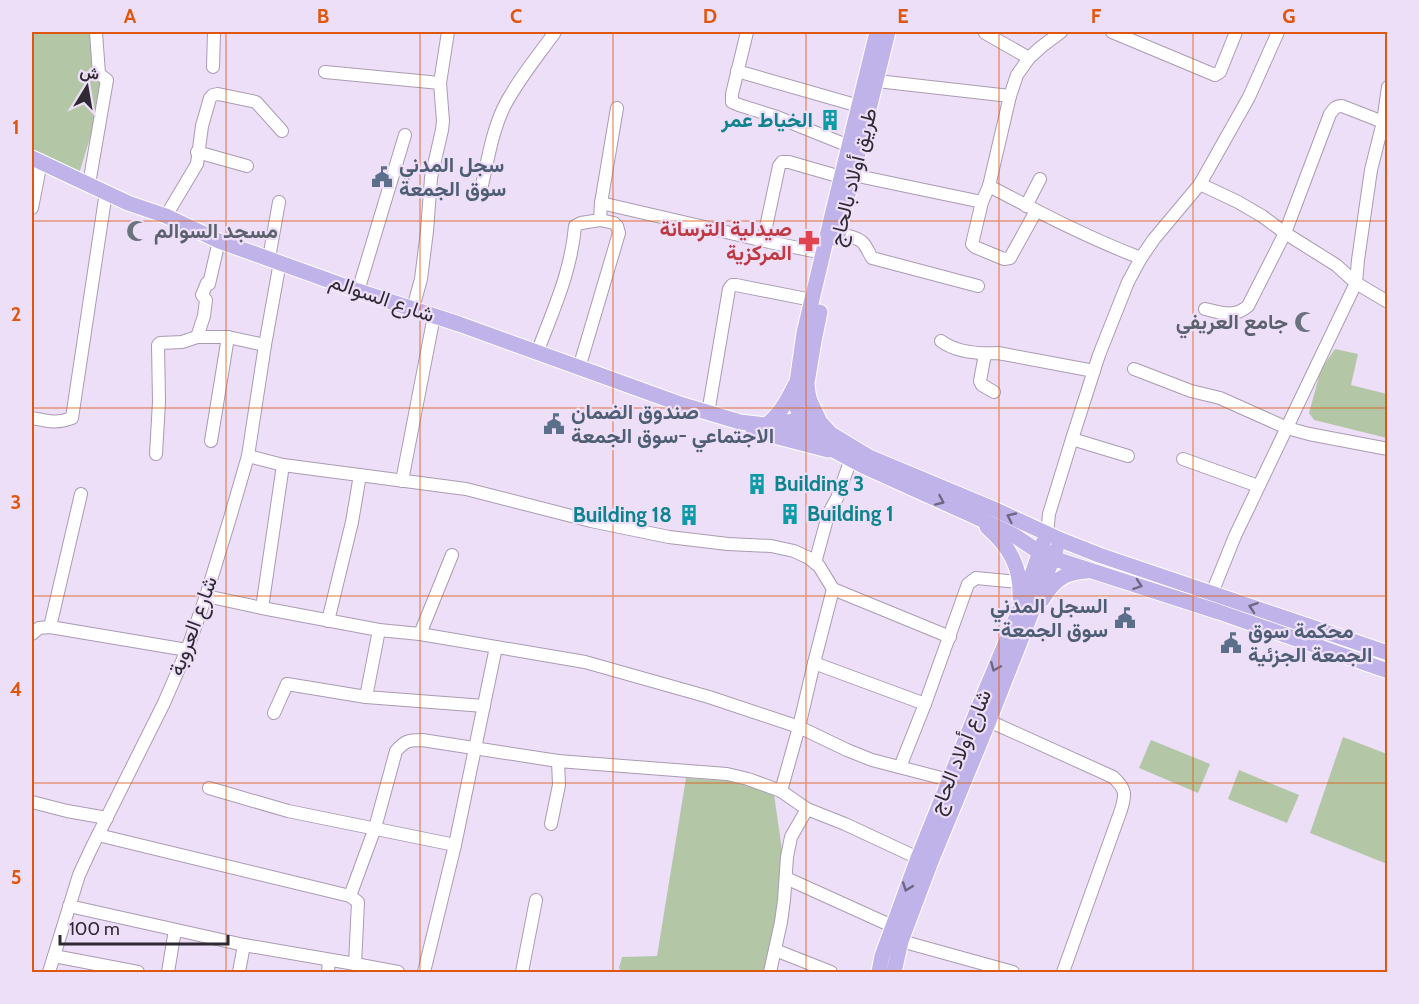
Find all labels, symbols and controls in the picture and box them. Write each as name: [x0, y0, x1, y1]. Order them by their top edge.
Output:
text: A: [124, 4, 137, 28]
text: B: [317, 4, 329, 28]
text: C: [510, 4, 522, 28]
text: D: [703, 4, 717, 28]
text: E: [897, 4, 909, 28]
text: F: [1091, 4, 1102, 28]
text: G: [1282, 4, 1296, 28]
north arrow: [57, 57, 117, 117]
text: ش: [79, 62, 101, 84]
street label: طريق أولاد بالحاج: [823, 105, 884, 249]
place label: الخياط عمر: [720, 107, 813, 133]
building icon: الخياط عمر: [818, 108, 842, 132]
text: 1: [12, 115, 20, 139]
place label: سجل المدني سوق الجمعة: [399, 152, 506, 202]
public building icon: سجل المدني سوق الجمعة: [370, 165, 394, 189]
place label: صيدلية الترسانة المركزية: [660, 216, 792, 266]
place label: مسجد السوالم: [154, 218, 278, 245]
mosque icon: مسجد السوالم: [125, 219, 149, 243]
pharmacy icon: صيدلية الترسانة المركزية: [797, 229, 821, 253]
street label: شارع السوالم: [326, 268, 438, 329]
text: 2: [11, 302, 21, 326]
place label: جامع العريفي: [1176, 309, 1288, 339]
mosque icon: جامع العريفي: [1293, 310, 1317, 334]
place label: صندوق الضمان الاجتماعي -سوق الجمعة: [571, 399, 774, 453]
public building icon: صندوق الضمان الاجتماعي -سوق الجمعة: [542, 412, 566, 436]
place label: Building 3: [774, 471, 864, 496]
building icon: Building 3: [745, 472, 769, 496]
text: 3: [11, 490, 21, 514]
one-way arrow: [934, 493, 945, 505]
place label: Building 1: [807, 501, 894, 526]
place label: Building 18: [573, 502, 672, 527]
building icon: Building 1: [778, 502, 802, 526]
building icon: Building 18: [677, 503, 701, 527]
one-way arrow: [1006, 513, 1017, 525]
street label: شارع العروبة: [163, 573, 224, 680]
one-way arrow: [1132, 578, 1143, 590]
place label: السجل المدني -سوق الجمعة: [990, 593, 1108, 643]
one-way arrow: [1248, 601, 1259, 614]
public building icon: السجل المدني -سوق الجمعة: [1113, 606, 1137, 630]
place label: محكمة سوق الجمعة الجزئية: [1248, 618, 1372, 668]
public building icon: محكمة سوق الجمعة الجزئية: [1219, 631, 1243, 655]
one-way arrow: [990, 661, 1002, 672]
text: 4: [10, 677, 22, 701]
street label: شارع أولاد الحاج: [923, 686, 998, 819]
text: 5: [11, 865, 21, 889]
one-way arrow: [901, 881, 914, 892]
scale bar: [60, 908, 228, 946]
text: 100 m: [69, 918, 120, 940]

